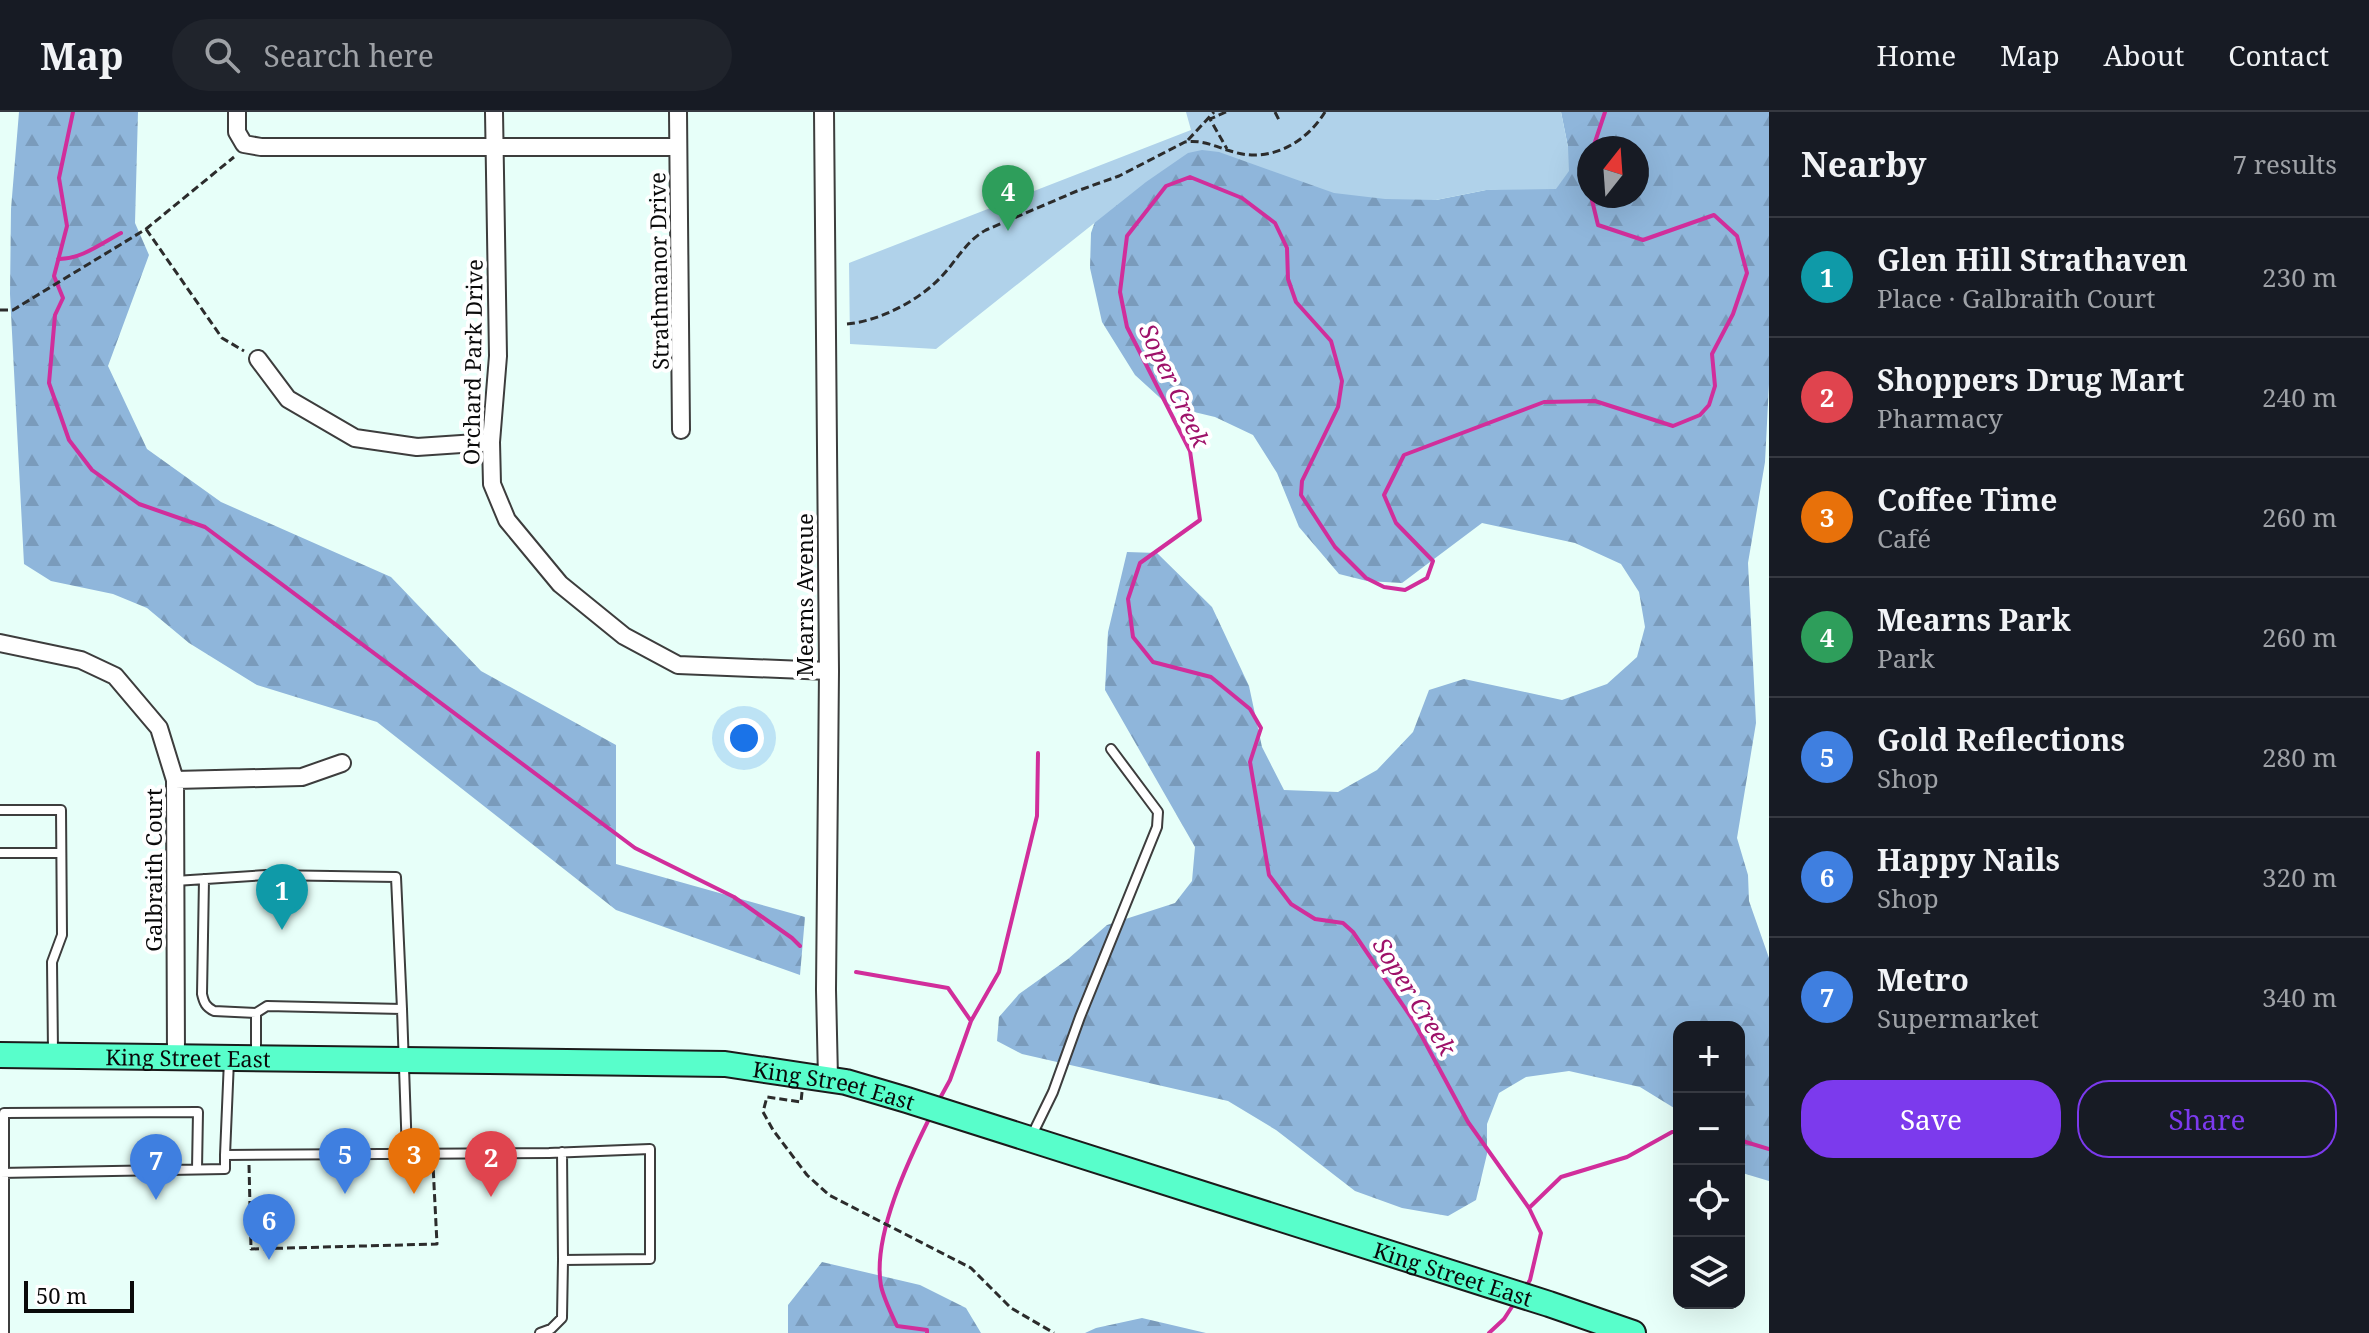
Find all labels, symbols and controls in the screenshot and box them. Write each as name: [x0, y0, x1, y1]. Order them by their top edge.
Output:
search box: [172, 19, 732, 91]
text: Map: [40, 29, 124, 81]
icon: search: [200, 33, 244, 77]
text: Search here: [264, 35, 434, 76]
text: Home: [1877, 36, 1956, 74]
text: Map: [2000, 36, 2060, 74]
text: About: [2104, 36, 2184, 74]
text: Contact: [2228, 36, 2329, 74]
north arrow: [1577, 136, 1649, 208]
text: Nearby: [1801, 141, 1927, 187]
text: 7 results: [2232, 146, 2337, 182]
pin: 4: [982, 165, 1034, 231]
street label: Strathmanor Drive: [641, 172, 675, 370]
text: Glen Hill Strathaven: [1877, 239, 2188, 280]
street label: Orchard Park Drive: [455, 259, 489, 465]
text: 1: [1820, 259, 1834, 295]
text: 230 m: [2262, 259, 2337, 295]
text: Place · Galbraith Court: [1877, 280, 2155, 316]
water label: Soper Creek: [1132, 318, 1219, 454]
text: Shoppers Drug Mart: [1877, 359, 2184, 400]
text: 2: [1820, 379, 1834, 415]
text: 240 m: [2262, 379, 2337, 415]
text: Pharmacy: [1877, 400, 2003, 436]
text: Coffee Time: [1877, 479, 2057, 520]
text: 3: [1820, 499, 1834, 535]
text: 260 m: [2262, 499, 2337, 535]
street label: Mearns Avenue: [789, 513, 819, 677]
text: Café: [1877, 520, 1931, 556]
text: Mearns Park: [1877, 599, 2071, 640]
text: 4: [1820, 619, 1834, 655]
text: 260 m: [2262, 619, 2337, 655]
text: Park: [1877, 640, 1935, 676]
your location: [724, 718, 764, 758]
text: Gold Reflections: [1877, 719, 2125, 760]
text: 5: [1820, 739, 1834, 775]
text: 280 m: [2262, 739, 2337, 775]
text: Shop: [1877, 760, 1939, 796]
street label: Galbraith Court: [138, 788, 168, 952]
text: Happy Nails: [1877, 839, 2060, 880]
text: 6: [1820, 859, 1834, 895]
text: 320 m: [2262, 859, 2337, 895]
pin: 1: [256, 864, 308, 930]
text: Shop: [1877, 880, 1939, 916]
water label: Soper Creek: [1366, 931, 1465, 1062]
text: Metro: [1877, 959, 1969, 1000]
text: 7: [1820, 979, 1834, 1015]
text: 340 m: [2262, 979, 2337, 1015]
text: Supermarket: [1877, 1000, 2039, 1036]
map controls: [1673, 1021, 1745, 1309]
button: +: [1673, 1021, 1745, 1093]
street label: King Street East: [105, 1041, 271, 1073]
street label: King Street East: [751, 1053, 919, 1117]
button: Save: [1801, 1080, 2061, 1158]
button: Share: [2077, 1080, 2337, 1158]
button: −: [1673, 1093, 1745, 1165]
pin: 5: [319, 1128, 371, 1194]
pin: 3: [388, 1128, 440, 1194]
pin: 2: [465, 1131, 517, 1197]
pin: 7: [130, 1134, 182, 1200]
button: locate: [1673, 1165, 1745, 1237]
pin: 6: [243, 1194, 295, 1260]
street label: King Street East: [1370, 1234, 1537, 1313]
button: layers: [1673, 1237, 1745, 1309]
scale bar: [24, 1277, 134, 1313]
text: 50 m: [36, 1280, 87, 1310]

